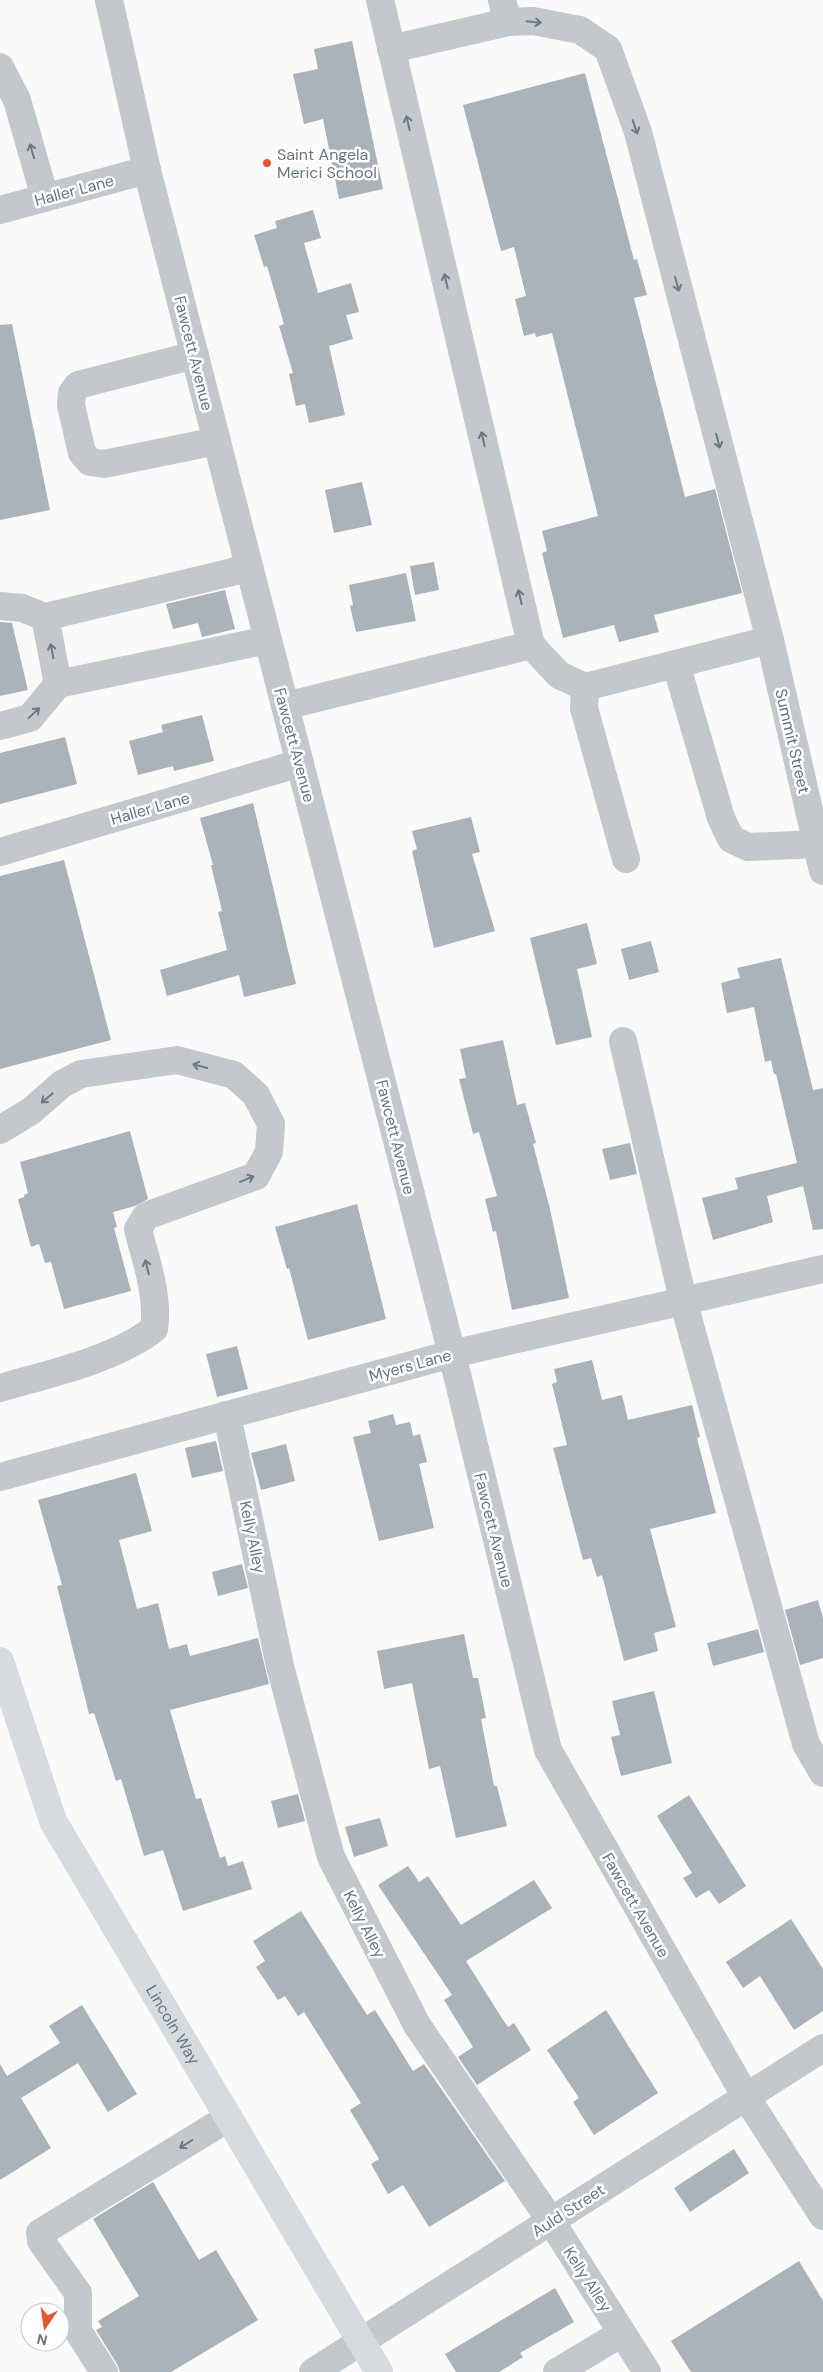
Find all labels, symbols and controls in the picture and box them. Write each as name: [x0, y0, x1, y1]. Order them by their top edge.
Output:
one-way arrow: [526, 17, 542, 27]
one-way arrow: [403, 115, 412, 131]
one-way arrow: [631, 118, 641, 134]
one-way arrow: [26, 144, 36, 160]
place label: Saint Angela Merici School: [277, 144, 377, 183]
marker: Saint Angela Merici School: [261, 157, 273, 169]
street label: Haller Lane: [32, 170, 116, 211]
one-way arrow: [441, 273, 450, 289]
one-way arrow: [673, 275, 682, 291]
street label: Fawcett Avenue: [169, 294, 218, 413]
one-way arrow: [478, 431, 487, 447]
one-way arrow: [714, 432, 724, 448]
one-way arrow: [515, 590, 524, 606]
one-way arrow: [46, 643, 56, 659]
street label: Fawcett Avenue: [269, 686, 320, 805]
street label: Summit Street: [770, 687, 815, 795]
one-way arrow: [28, 707, 41, 719]
street label: Haller Lane: [108, 787, 192, 830]
one-way arrow: [192, 1061, 208, 1070]
street label: Fawcett Avenue: [371, 1078, 420, 1197]
one-way arrow: [40, 1092, 53, 1103]
one-way arrow: [239, 1174, 254, 1184]
one-way arrow: [142, 1259, 151, 1275]
street label: Myers Lane: [367, 1344, 454, 1387]
street label: Fawcett Avenue: [469, 1471, 518, 1590]
street label: Kelly Alley: [235, 1499, 270, 1575]
street label: Fawcett Avenue: [597, 1849, 674, 1961]
street label: Kelly Alley: [338, 1887, 391, 1962]
street label: Lincoln Way: [141, 1981, 205, 2069]
one-way arrow: [180, 2139, 194, 2149]
street label: Auld Street: [528, 2179, 609, 2242]
street label: Kelly Alley: [559, 2243, 616, 2316]
north arrow: [20, 2302, 70, 2352]
text: N: [35, 2330, 49, 2350]

